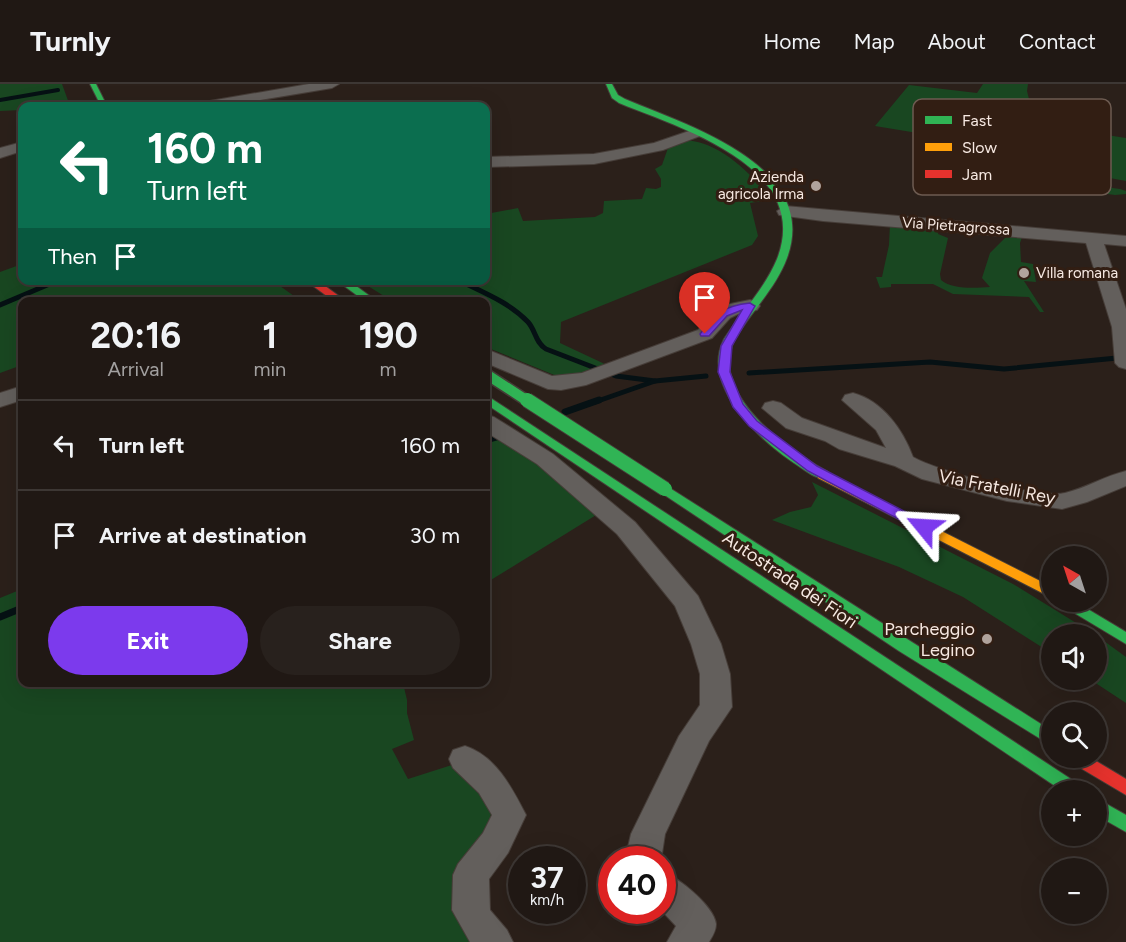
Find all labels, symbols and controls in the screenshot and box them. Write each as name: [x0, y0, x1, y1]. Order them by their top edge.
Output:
text: Turnly: [30, 24, 111, 58]
text: Home: [764, 29, 821, 54]
text: Map: [854, 29, 895, 54]
text: About: [928, 29, 986, 54]
text: Contact: [1019, 29, 1096, 54]
legend: [913, 99, 1111, 195]
text: Fast: [962, 111, 992, 130]
text: 160 m: [147, 123, 263, 174]
icon: left: [48, 126, 126, 204]
text: Slow: [962, 138, 997, 157]
text: Jam: [962, 165, 992, 184]
place label: Azienda agricola Irma: [718, 168, 804, 203]
text: Turn left: [147, 174, 247, 207]
marker: Azienda agricola Irma: [809, 179, 823, 193]
street label: Via Pietragrossa: [901, 213, 1011, 239]
icon: arrive: [109, 240, 142, 273]
text: Then: [48, 243, 97, 270]
place label: Villa romana: [1036, 264, 1118, 282]
marker: Villa romana: [1017, 266, 1031, 280]
pin: [679, 272, 730, 334]
icon: arrive: [688, 281, 721, 314]
text: 20:16: [90, 314, 181, 357]
text: 1: [262, 314, 277, 357]
text: 190: [358, 314, 418, 357]
text: Arrival: [107, 357, 164, 381]
text: min: [253, 357, 286, 381]
text: m: [380, 357, 397, 381]
icon: left: [48, 429, 81, 462]
text: Turn left: [99, 432, 185, 459]
text: 160 m: [400, 432, 460, 459]
street label: Via Fratelli Rey: [937, 465, 1058, 509]
position arrow: [892, 495, 956, 559]
icon: arrive: [48, 519, 81, 552]
text: Arrive at destination: [99, 522, 307, 549]
text: 30 m: [410, 522, 460, 549]
street label: Autostrada dei Fiori: [718, 527, 862, 633]
north arrow: [1041, 546, 1107, 612]
map controls: [1041, 546, 1107, 924]
button: Exit: [48, 606, 248, 675]
button: Share: [260, 606, 460, 675]
place label: Parcheggio Legino: [884, 618, 975, 661]
button: sound: [1041, 624, 1107, 690]
marker: Parcheggio Legino: [980, 632, 994, 646]
button: search: [1041, 702, 1107, 768]
button: +: [1041, 780, 1107, 846]
speed limit sign: 40: [598, 846, 676, 924]
button: −: [1041, 858, 1107, 924]
text: 37: [530, 859, 564, 896]
text: km/h: [530, 891, 564, 909]

